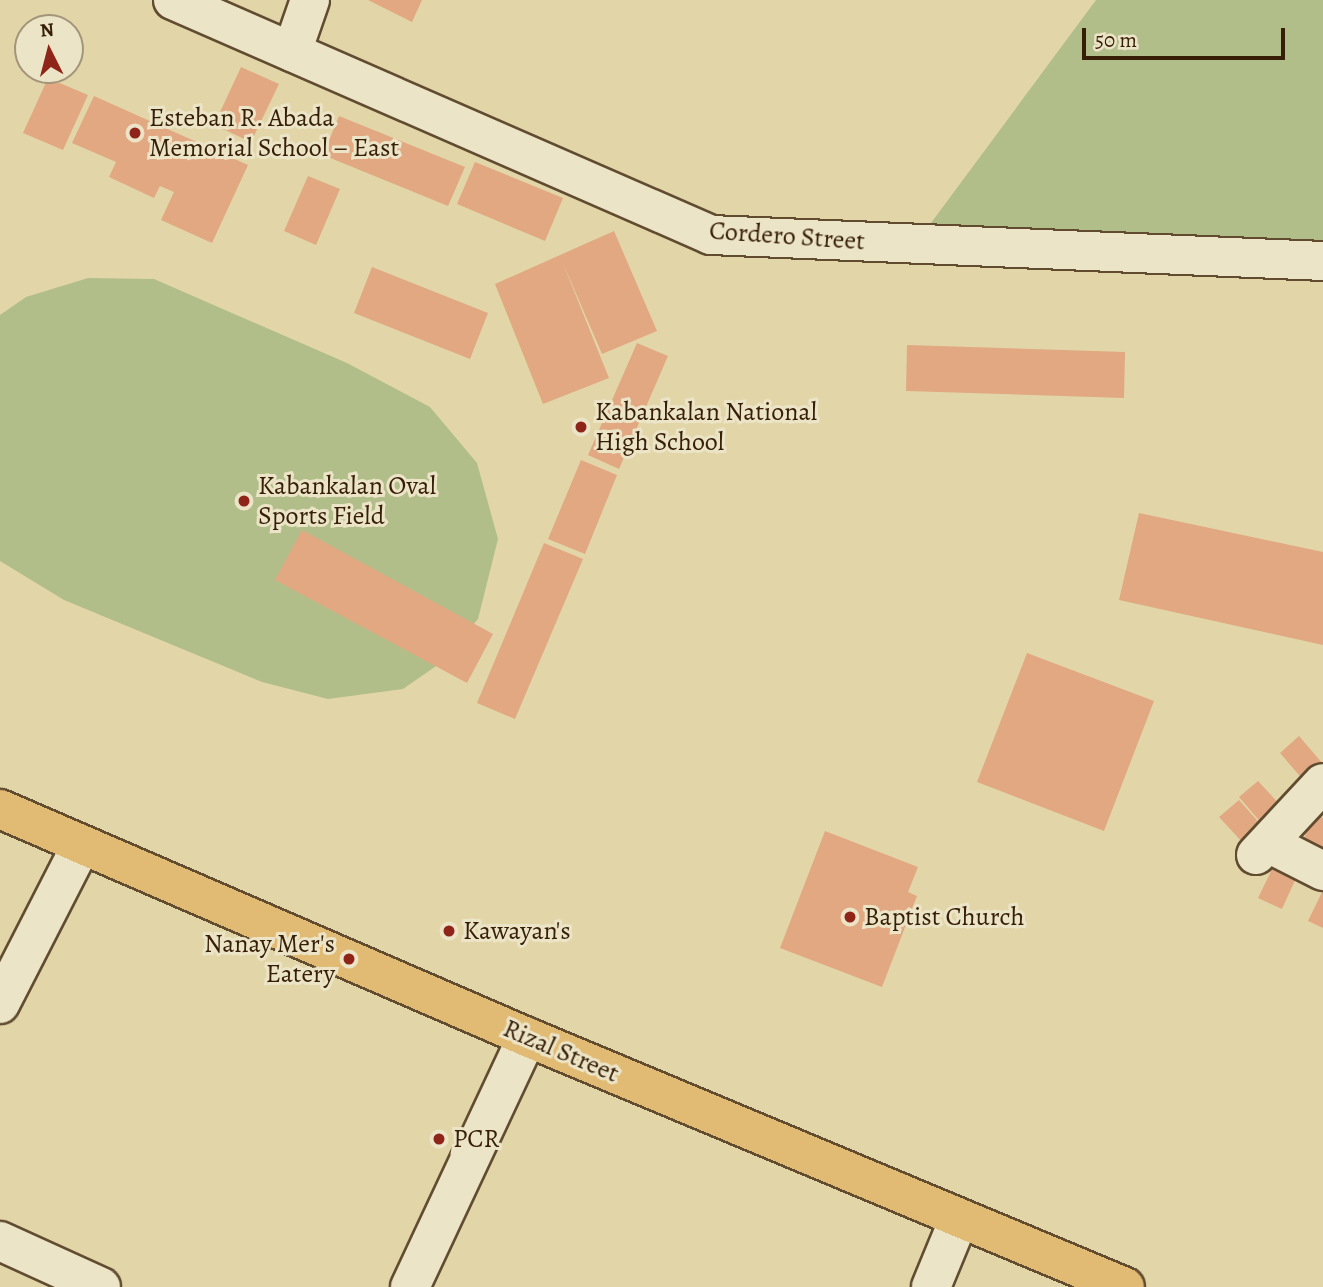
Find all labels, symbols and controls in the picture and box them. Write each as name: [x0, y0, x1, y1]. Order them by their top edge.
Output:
north arrow: [14, 14, 84, 84]
scale bar: [1085, 14, 1288, 58]
text: N: [39, 16, 55, 44]
text: 50 m: [1095, 26, 1137, 54]
place label: Esteban R. Abada Memorial School – East: [149, 102, 400, 164]
marker: Esteban R. Abada Memorial School – East: [127, 125, 143, 141]
street label: Cordero Street: [708, 215, 866, 257]
place label: Kabankalan National High School: [595, 396, 817, 458]
marker: Kabankalan National High School: [573, 419, 589, 435]
place label: Kabankalan Oval Sports Field: [258, 470, 436, 532]
marker: Kabankalan Oval Sports Field: [236, 493, 252, 509]
place label: Baptist Church: [864, 901, 1024, 933]
marker: Baptist Church: [842, 909, 858, 925]
place label: Kawayan's: [463, 915, 571, 947]
marker: Kawayan's: [441, 923, 457, 939]
place label: Nanay Mer's Eatery: [204, 928, 335, 990]
marker: Nanay Mer's Eatery: [341, 951, 357, 967]
street label: Rizal Street: [499, 1013, 623, 1089]
place label: PCR: [453, 1123, 499, 1155]
marker: PCR: [431, 1131, 447, 1147]

